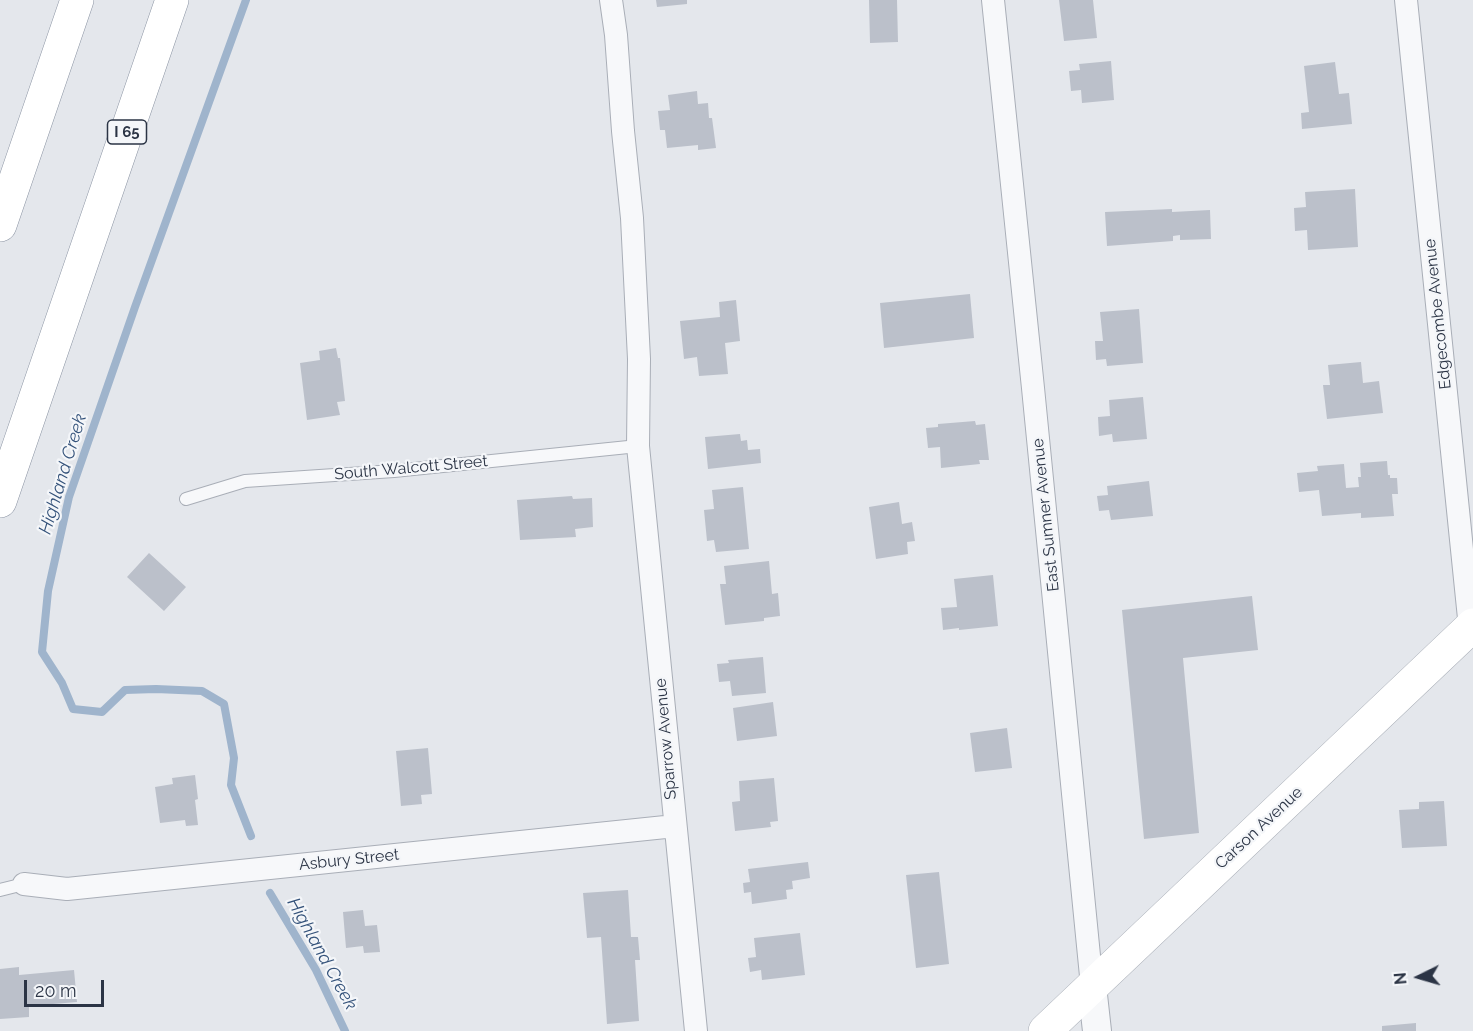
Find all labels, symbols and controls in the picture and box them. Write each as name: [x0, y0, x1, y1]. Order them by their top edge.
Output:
road number: I 65: [108, 120, 146, 144]
street label: Edgecombe Avenue: [1421, 238, 1455, 390]
water label: Highland Creek: [34, 411, 92, 537]
street label: East Sumner Avenue: [1028, 437, 1064, 593]
street label: South Walcott Street: [334, 452, 488, 484]
street label: Sparrow Avenue: [651, 678, 681, 800]
street label: Carson Avenue: [1211, 783, 1307, 873]
street label: Asbury Street: [298, 845, 400, 875]
water label: Highland Creek: [282, 894, 362, 1014]
north arrow: [1389, 947, 1449, 1007]
scale bar: [27, 968, 106, 1006]
text: N: [1391, 972, 1411, 986]
text: 20 m: [35, 980, 77, 1001]

